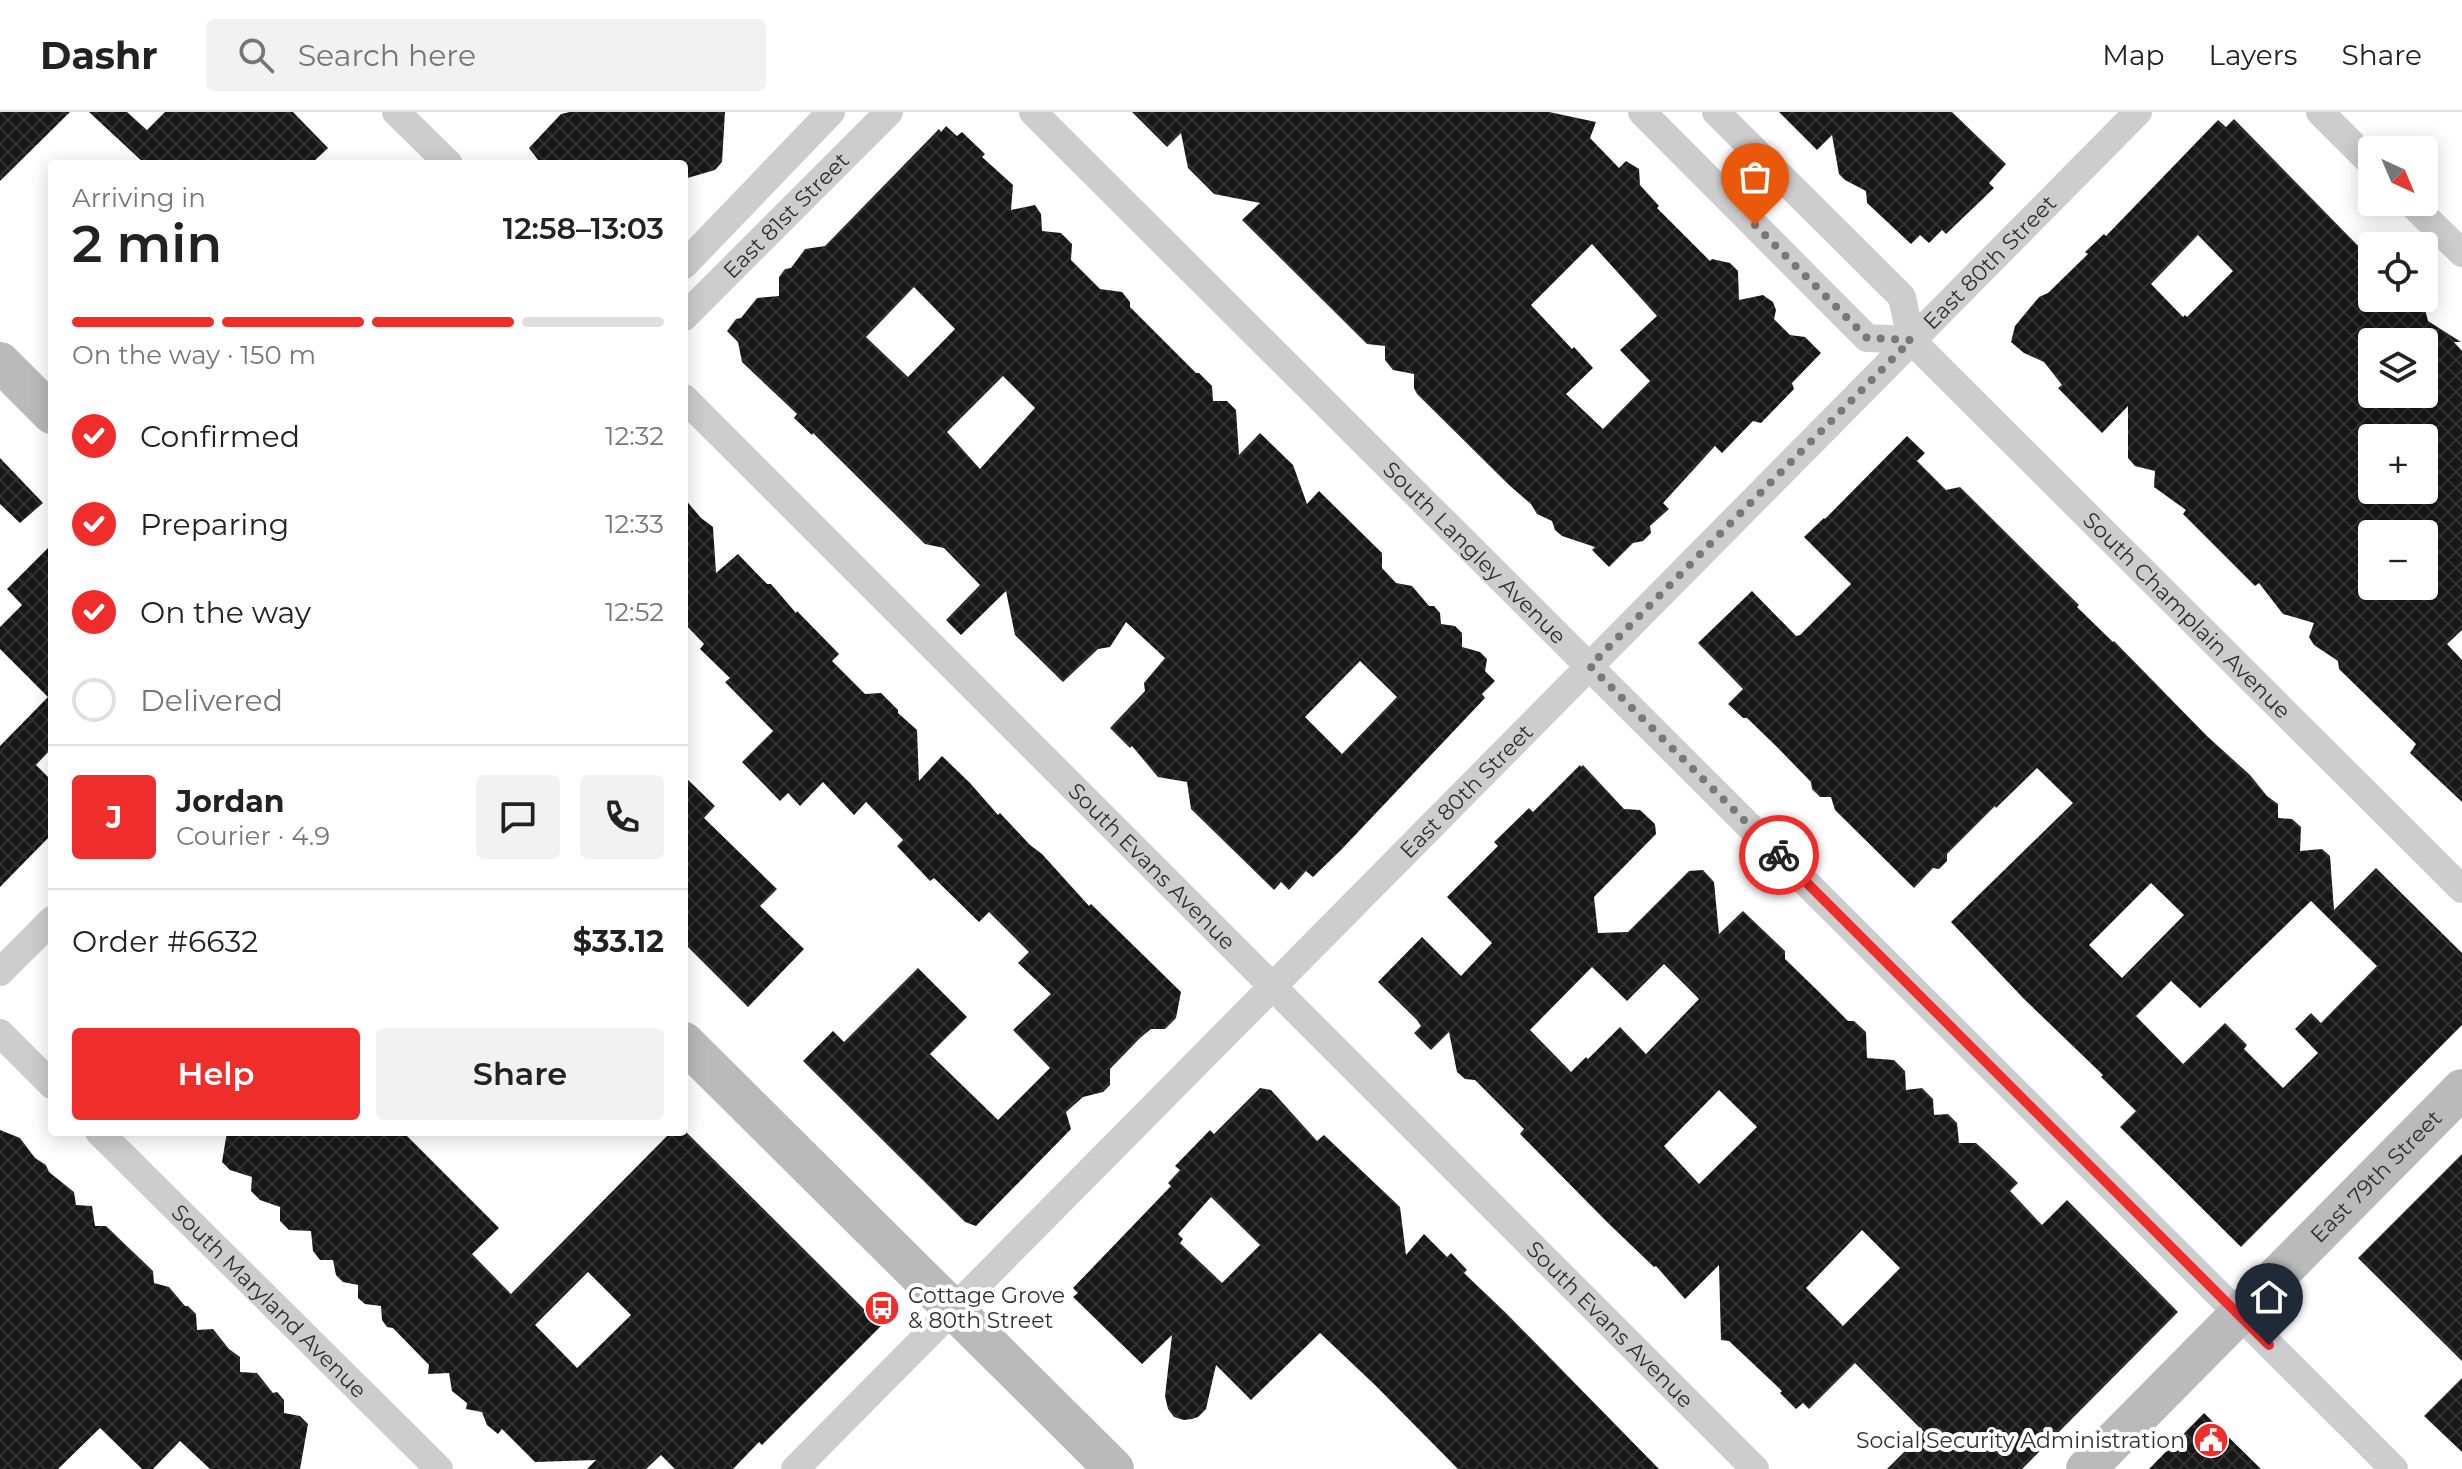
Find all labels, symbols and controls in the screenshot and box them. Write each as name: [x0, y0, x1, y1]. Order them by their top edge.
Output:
search box: [206, 19, 766, 91]
text: Dashr: [40, 32, 158, 79]
icon: search: [234, 33, 278, 77]
text: Search here: [298, 37, 476, 74]
text: Map: [2102, 38, 2165, 72]
text: Layers: [2209, 38, 2298, 72]
text: Share: [2342, 38, 2422, 72]
north arrow: [2358, 136, 2438, 216]
map controls: [2358, 136, 2438, 600]
pin: [1721, 143, 1789, 225]
street label: East 81st Street: [717, 147, 854, 284]
icon: bag: [1733, 155, 1777, 199]
text: Arriving in: [72, 182, 206, 214]
street label: East 80th Street: [1917, 189, 2062, 335]
text: 12:58–13:03: [503, 210, 664, 247]
text: 2 min: [72, 212, 222, 275]
button: locate: [2358, 232, 2438, 312]
button: layers: [2358, 328, 2438, 408]
text: On the way · 150 m: [72, 339, 316, 371]
icon: check: [72, 414, 116, 458]
text: Confirmed: [140, 418, 300, 455]
text: 12:32: [605, 420, 664, 452]
button: +: [2358, 424, 2438, 504]
street label: South Langley Avenue: [1378, 456, 1572, 650]
icon: check: [72, 502, 116, 546]
text: Preparing: [140, 506, 289, 543]
street label: South Champlain Avenue: [2078, 506, 2296, 724]
text: 12:33: [605, 508, 664, 540]
button: −: [2358, 520, 2438, 600]
icon: check: [72, 590, 116, 634]
text: On the way: [140, 594, 311, 631]
text: 12:52: [605, 596, 664, 628]
text: Delivered: [140, 682, 283, 719]
street label: East 80th Street: [1394, 718, 1538, 864]
button: chat: [476, 775, 560, 859]
button: phone: [580, 775, 664, 859]
street label: South Evans Avenue: [1063, 777, 1241, 955]
text: Jordan: [176, 783, 285, 820]
text: J: [106, 799, 122, 836]
courier: [1739, 815, 1819, 895]
text: Courier · 4.9: [176, 820, 330, 852]
icon: bike: [1757, 833, 1801, 877]
text: Order #6632: [72, 923, 258, 960]
text: $33.12: [573, 923, 664, 960]
button: Help: [72, 1028, 360, 1120]
button: Share: [376, 1028, 664, 1120]
street label: East 79th Street: [2304, 1104, 2447, 1248]
street label: South Maryland Avenue: [166, 1198, 373, 1403]
street label: South Evans Avenue: [1521, 1235, 1699, 1413]
pin: [2235, 1263, 2303, 1345]
icon: home: [2247, 1275, 2291, 1319]
place label: Cottage Grove & 80th Street: [908, 1282, 1065, 1334]
bus stop icon: Cottage Grove & 80th Street: [863, 1289, 901, 1327]
public building icon: Social Security Administration: [2192, 1421, 2230, 1459]
place label: Social Security Administration: [1856, 1427, 2185, 1454]

